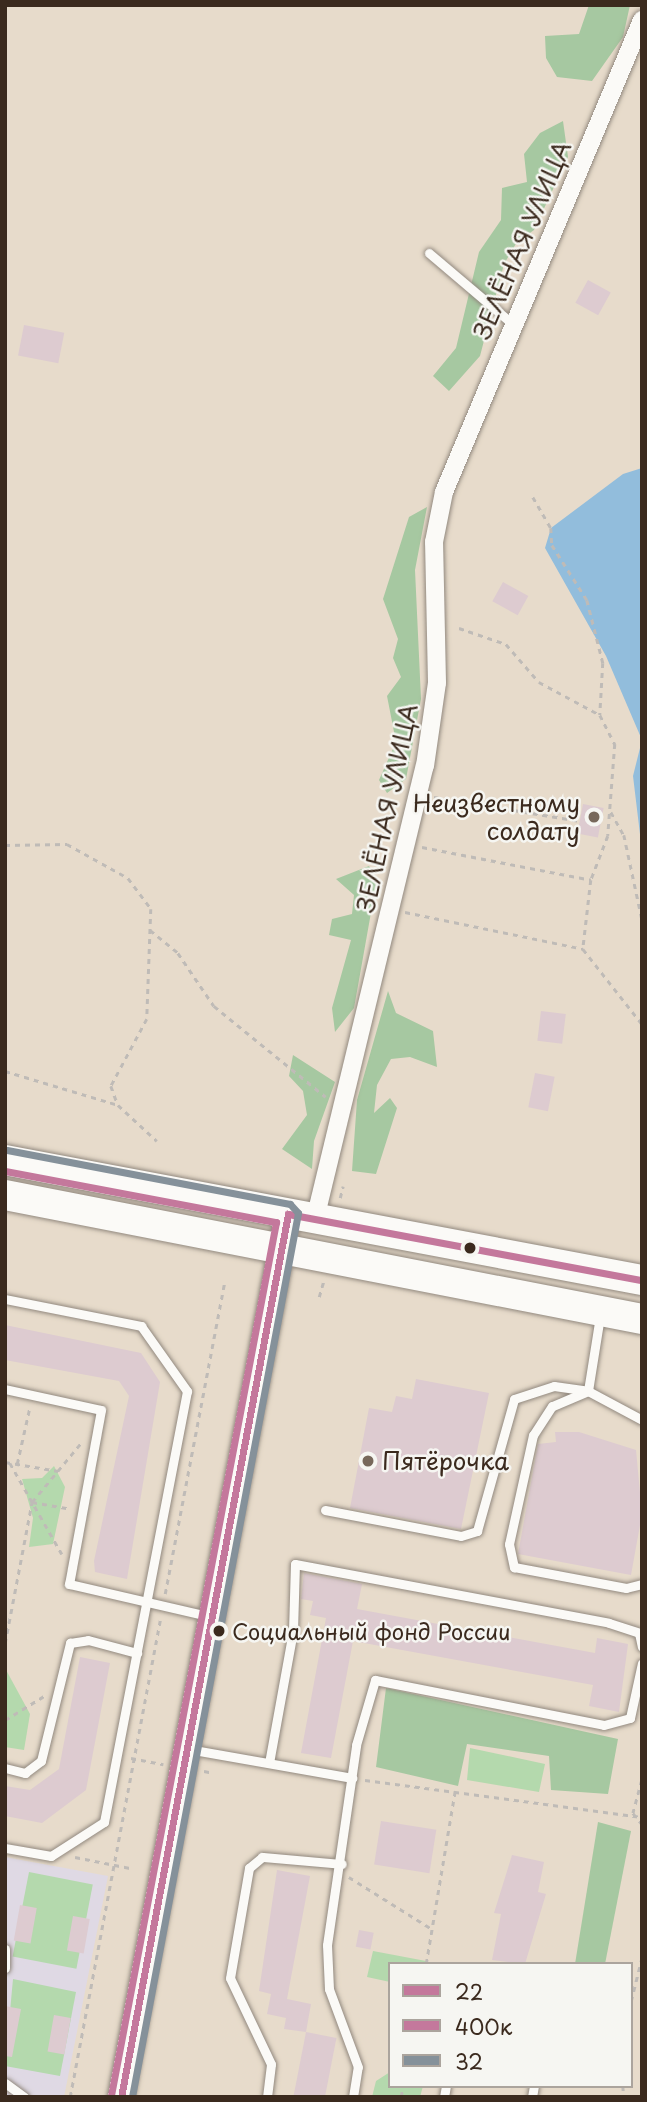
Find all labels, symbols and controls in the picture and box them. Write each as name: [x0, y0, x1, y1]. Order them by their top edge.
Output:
street label: ЗЕЛЁНАЯ УЛИЦА: [467, 137, 577, 343]
street label: ЗЕЛЁНАЯ УЛИЦА: [351, 701, 423, 915]
place label: Неизвестному солдату: [413, 789, 580, 845]
marker: Неизвестному солдату: [586, 809, 602, 825]
unlabelled marker: [463, 1241, 477, 1255]
place label: Пятёрочка: [382, 1447, 509, 1475]
marker: Пятёрочка: [360, 1453, 376, 1469]
place label: Социальный фонд России: [232, 1618, 511, 1644]
marker: Социальный фонд России: [212, 1624, 226, 1638]
legend: [388, 1962, 633, 2088]
text: 22: [455, 1975, 483, 2007]
text: 400к: [455, 2010, 512, 2042]
text: 32: [455, 2045, 483, 2077]

